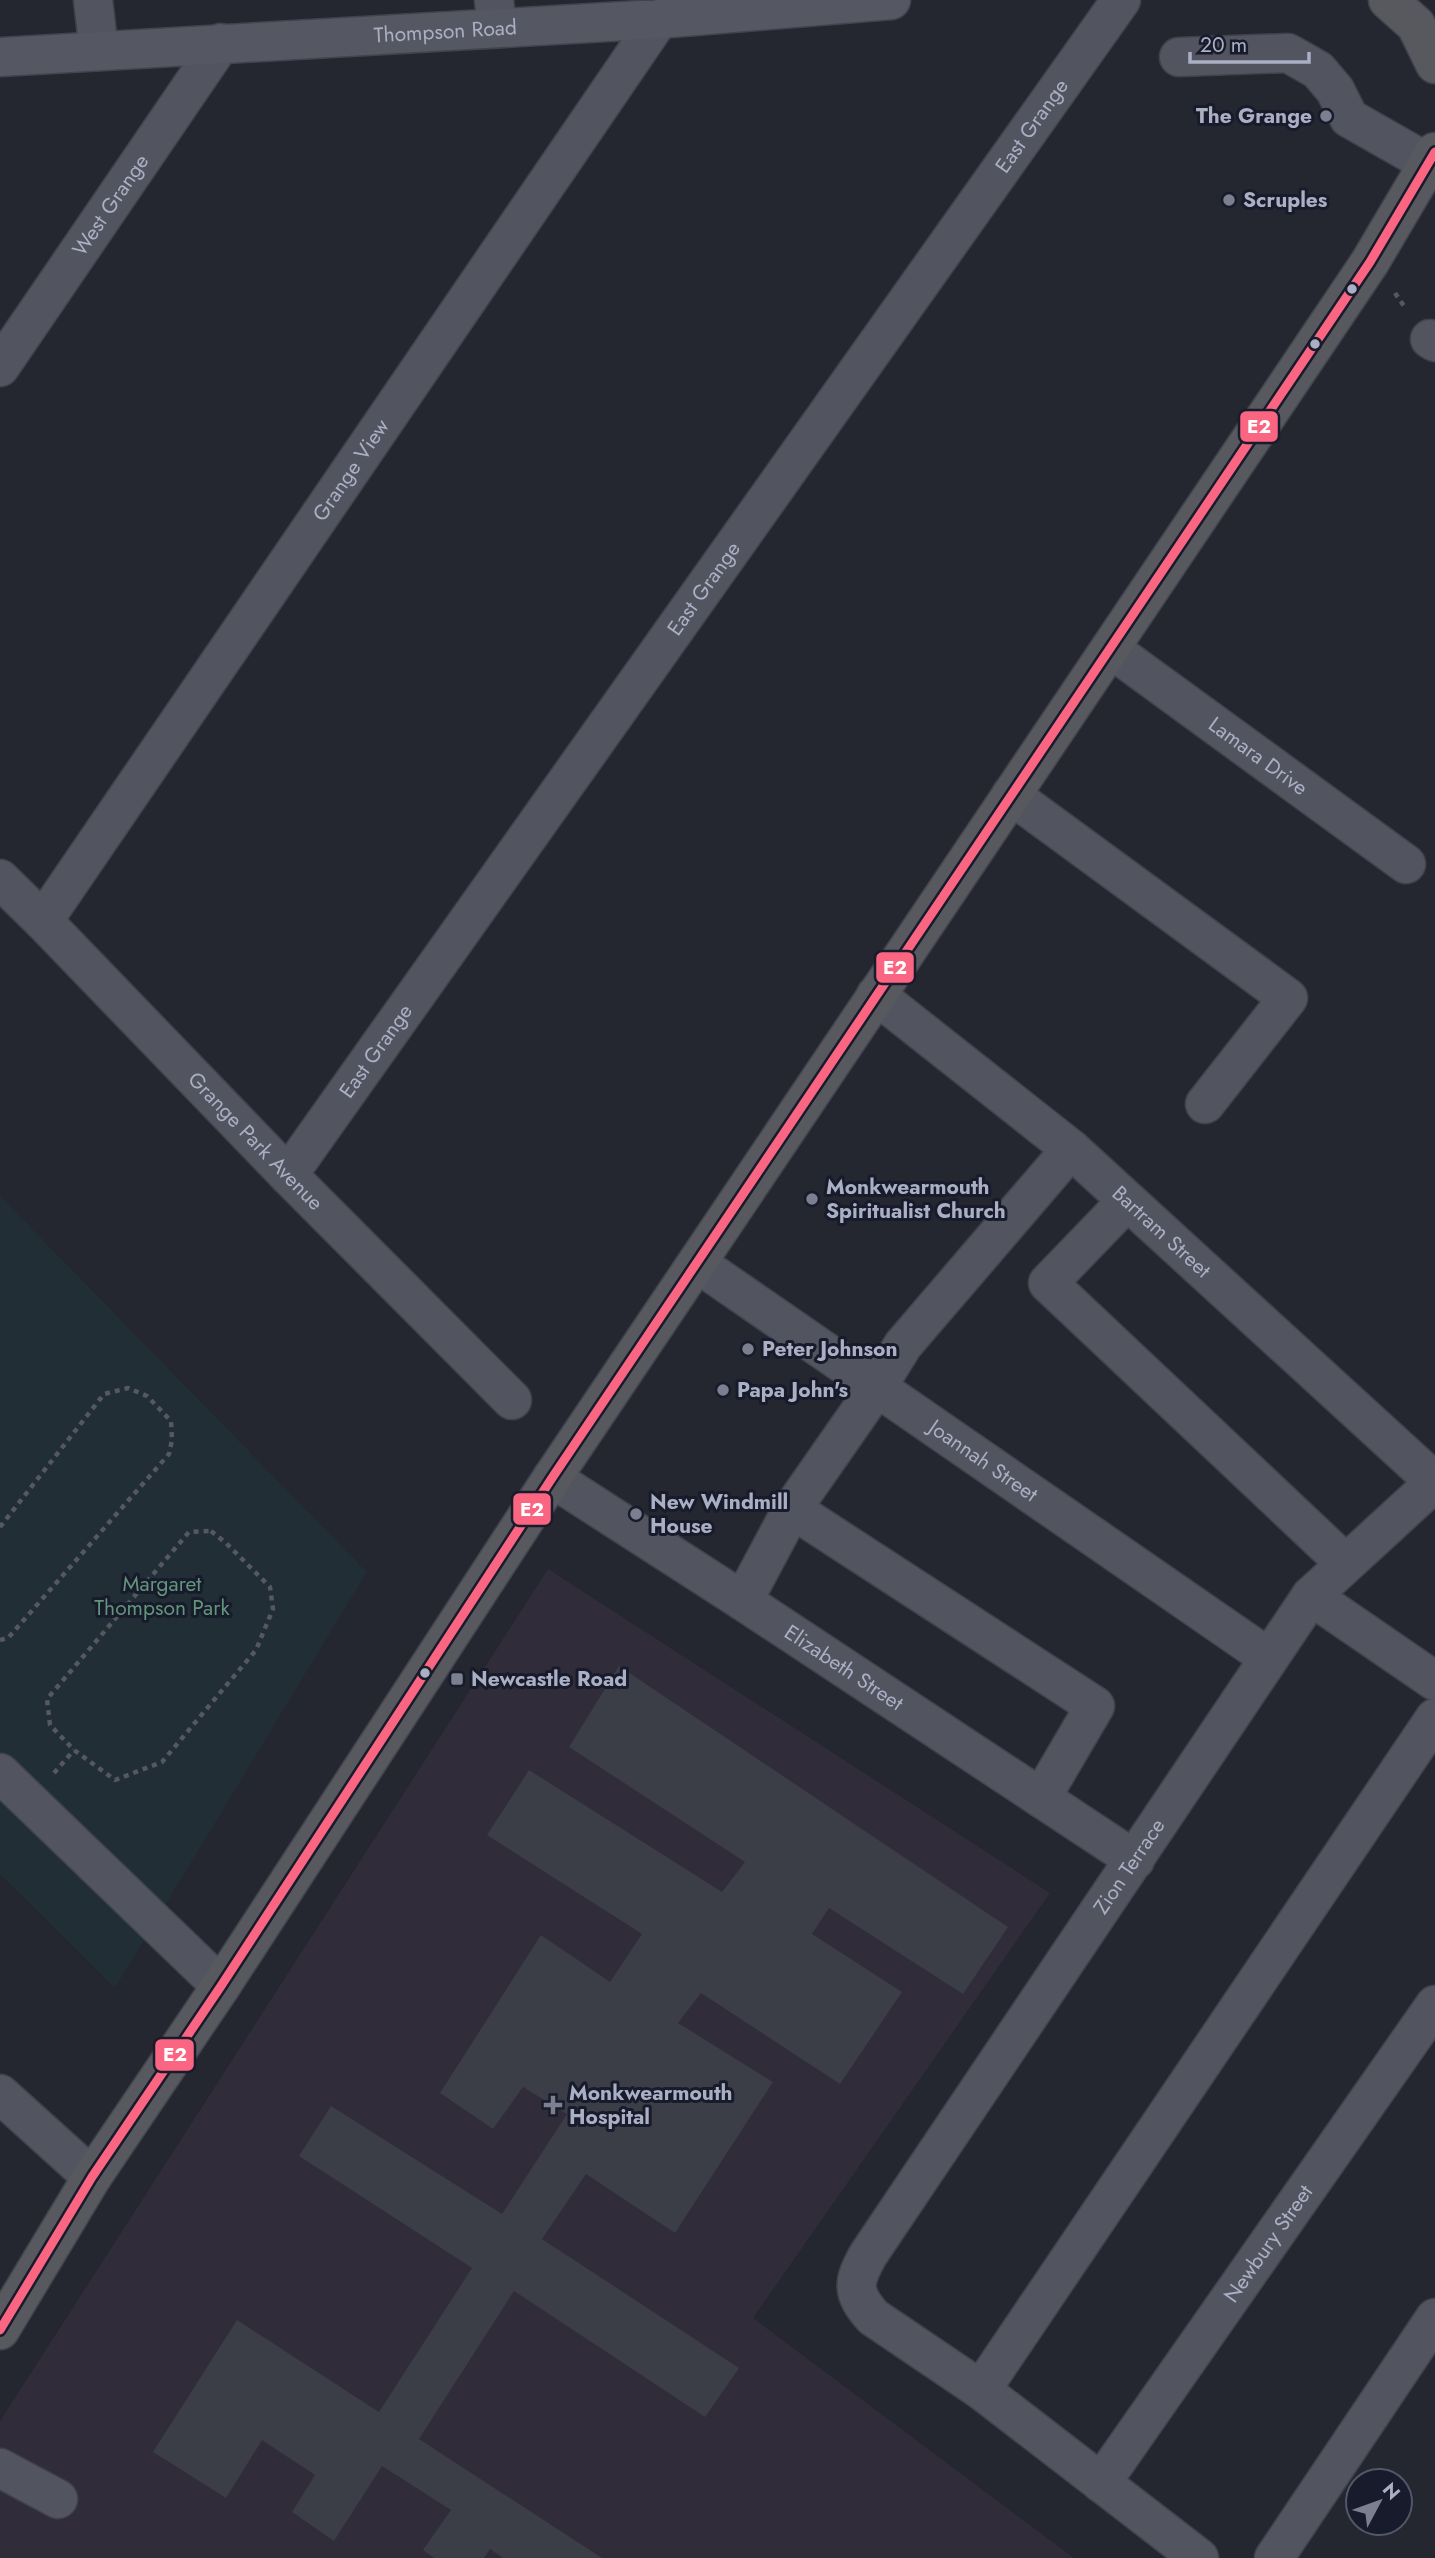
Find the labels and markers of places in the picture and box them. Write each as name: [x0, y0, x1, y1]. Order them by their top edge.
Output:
place label: The Grange: [1196, 101, 1312, 131]
marker: The Grange: [1318, 108, 1334, 124]
place label: Scruples: [1243, 185, 1328, 215]
marker: Scruples: [1221, 192, 1237, 208]
unlabelled marker: [1345, 282, 1359, 296]
unlabelled marker: [1308, 337, 1322, 351]
place label: Monkwearmouth Spiritualist Church: [826, 1172, 1006, 1226]
marker: Monkwearmouth Spiritualist Church: [804, 1191, 820, 1207]
place label: Peter Johnson: [762, 1334, 898, 1364]
marker: Peter Johnson: [740, 1341, 756, 1357]
place label: Papa John's: [737, 1375, 848, 1405]
marker: Papa John's: [715, 1382, 731, 1398]
place label: New Windmill House: [650, 1487, 788, 1541]
marker: New Windmill House: [628, 1506, 644, 1522]
place label: Newcastle Road: [471, 1664, 627, 1694]
unlabelled marker: [418, 1666, 432, 1680]
marker: Newcastle Road: [449, 1671, 465, 1687]
place label: Monkwearmouth Hospital: [569, 2078, 733, 2132]
marker: Monkwearmouth Hospital: [543, 2095, 563, 2115]

